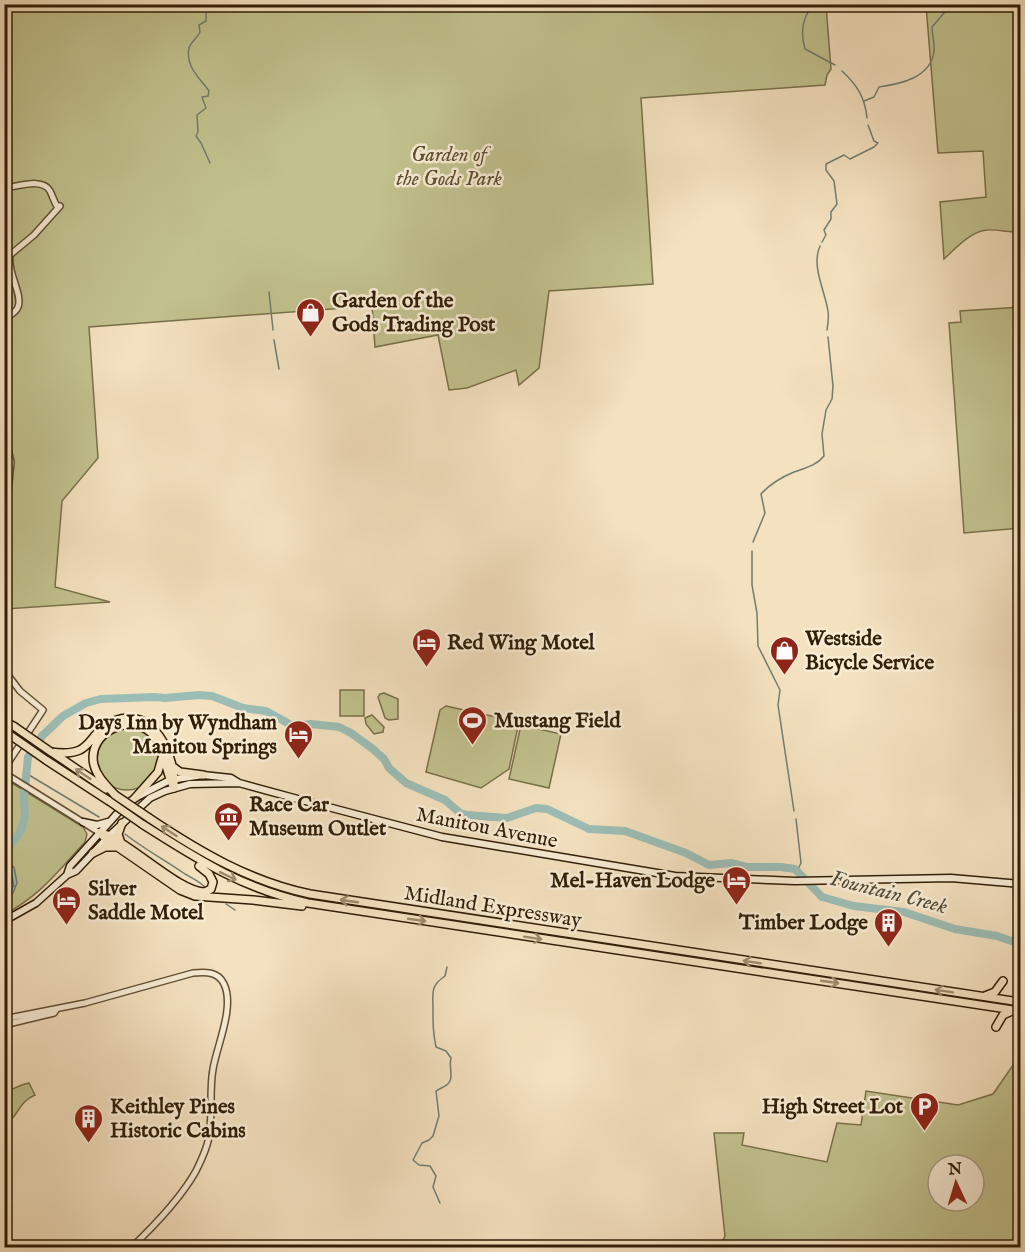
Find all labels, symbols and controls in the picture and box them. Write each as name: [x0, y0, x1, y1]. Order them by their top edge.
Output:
park label: Garden of the Gods Park: [396, 142, 502, 193]
place label: Garden of the Gods Trading Post: [332, 288, 496, 339]
shop icon: Garden of the Gods Trading Post: [295, 296, 327, 338]
hotel icon: Red Wing Motel: [410, 626, 442, 668]
place label: Westside Bicycle Service: [804, 626, 934, 677]
place label: Red Wing Motel: [447, 630, 596, 657]
shop icon: Westside Bicycle Service: [768, 634, 800, 676]
sports icon: Mustang Field: [457, 704, 489, 746]
place label: Mustang Field: [494, 708, 621, 735]
place label: Days Inn by Wyndham Manitou Springs: [78, 710, 278, 761]
hotel icon: Days Inn by Wyndham Manitou Springs: [282, 718, 314, 760]
one-way arrow: [75, 767, 92, 779]
place label: Race Car Museum Outlet: [249, 792, 387, 843]
museum icon: Race Car Museum Outlet: [212, 800, 244, 842]
street label: Manitou Avenue: [414, 802, 560, 855]
one-way arrow: [161, 825, 178, 837]
hotel icon: Mel-Haven Lodge: [720, 864, 752, 906]
water label: Fountain Creek: [827, 865, 950, 921]
place label: Mel-Haven Lodge: [550, 868, 715, 895]
one-way arrow: [218, 871, 236, 883]
place label: Silver Saddle Motel: [88, 876, 205, 927]
street label: Midland Expressway: [402, 880, 584, 935]
hotel icon: Silver Saddle Motel: [51, 884, 83, 926]
one-way arrow: [339, 896, 359, 907]
building icon: Timber Lodge: [873, 906, 905, 948]
place label: Timber Lodge: [738, 910, 868, 937]
one-way arrow: [406, 915, 426, 926]
one-way arrow: [522, 932, 542, 943]
one-way arrow: [742, 956, 762, 967]
one-way arrow: [819, 977, 839, 988]
one-way arrow: [935, 985, 955, 996]
parking icon: High Street Lot: [908, 1090, 940, 1132]
place label: Keithley Pines Historic Cabins: [110, 1094, 246, 1145]
place label: High Street Lot: [762, 1094, 904, 1121]
building icon: Keithley Pines Historic Cabins: [73, 1102, 105, 1144]
north arrow: [926, 1153, 986, 1213]
text: N: [946, 1160, 963, 1181]

